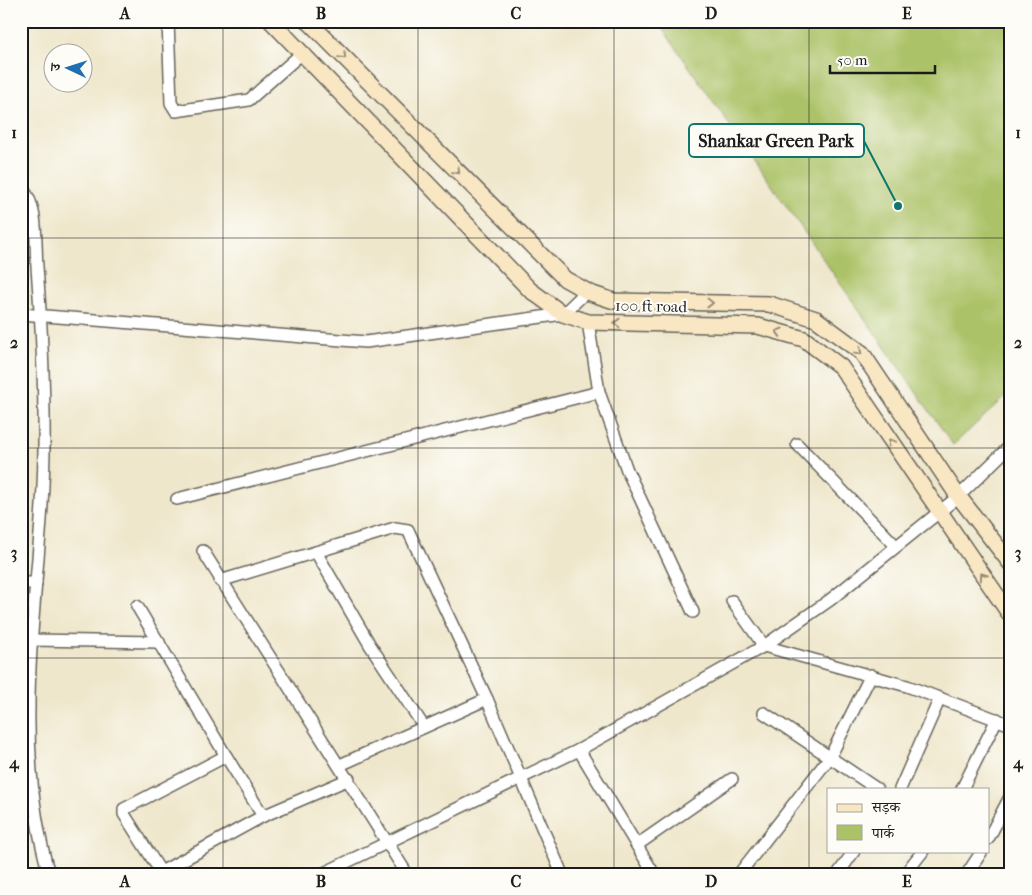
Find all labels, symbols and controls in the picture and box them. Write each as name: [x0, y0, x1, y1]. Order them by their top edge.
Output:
text: A: [119, 4, 131, 23]
text: B: [316, 4, 326, 23]
text: C: [511, 4, 522, 23]
text: D: [705, 4, 717, 23]
text: E: [902, 4, 912, 23]
north arrow: [42, 42, 92, 92]
scale bar: [830, 42, 934, 74]
one-way arrow: [337, 50, 346, 59]
text: 50 m: [837, 51, 868, 69]
text: उ: [47, 62, 64, 72]
text: 1: [11, 123, 17, 142]
text: 1: [1015, 123, 1021, 142]
callout: Shankar Green Park: [689, 124, 864, 157]
text: Shankar Green Park: [698, 131, 854, 152]
one-way arrow: [451, 166, 460, 175]
street label: 100 ft road: [615, 296, 687, 316]
one-way arrow: [706, 298, 714, 308]
one-way arrow: [613, 318, 621, 328]
one-way arrow: [775, 328, 783, 338]
text: 2: [10, 333, 18, 352]
text: 2: [1014, 333, 1022, 352]
one-way arrow: [853, 346, 862, 355]
one-way arrow: [888, 438, 897, 448]
text: 3: [11, 543, 17, 563]
text: 3: [1015, 543, 1021, 563]
one-way arrow: [980, 572, 989, 582]
text: 4: [8, 753, 20, 773]
text: 4: [1012, 753, 1024, 773]
legend: [827, 788, 990, 852]
text: सड़क: [871, 798, 901, 816]
text: पार्क: [871, 824, 895, 842]
text: A: [119, 872, 131, 891]
text: B: [316, 872, 326, 891]
text: C: [511, 872, 522, 891]
text: D: [705, 872, 717, 891]
text: E: [902, 872, 912, 891]

